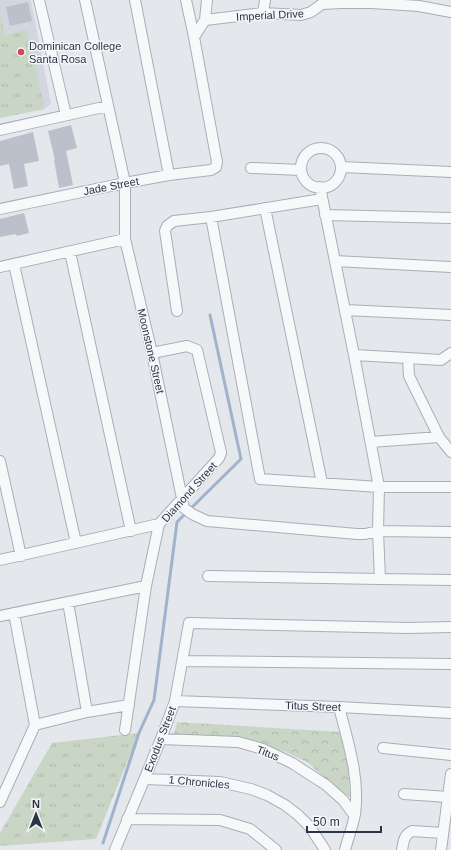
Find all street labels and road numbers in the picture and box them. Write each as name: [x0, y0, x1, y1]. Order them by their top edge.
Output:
street label: Imperial Drive: [236, 7, 304, 23]
street label: Jade Street: [82, 175, 140, 197]
street label: Moonstone Street: [135, 307, 167, 395]
street label: Diamond Street: [159, 460, 219, 524]
street label: Titus Street: [285, 699, 341, 713]
street label: Exodus Street: [142, 705, 178, 773]
street label: Titus: [255, 743, 282, 763]
street label: 1 Chronicles: [168, 773, 230, 791]

